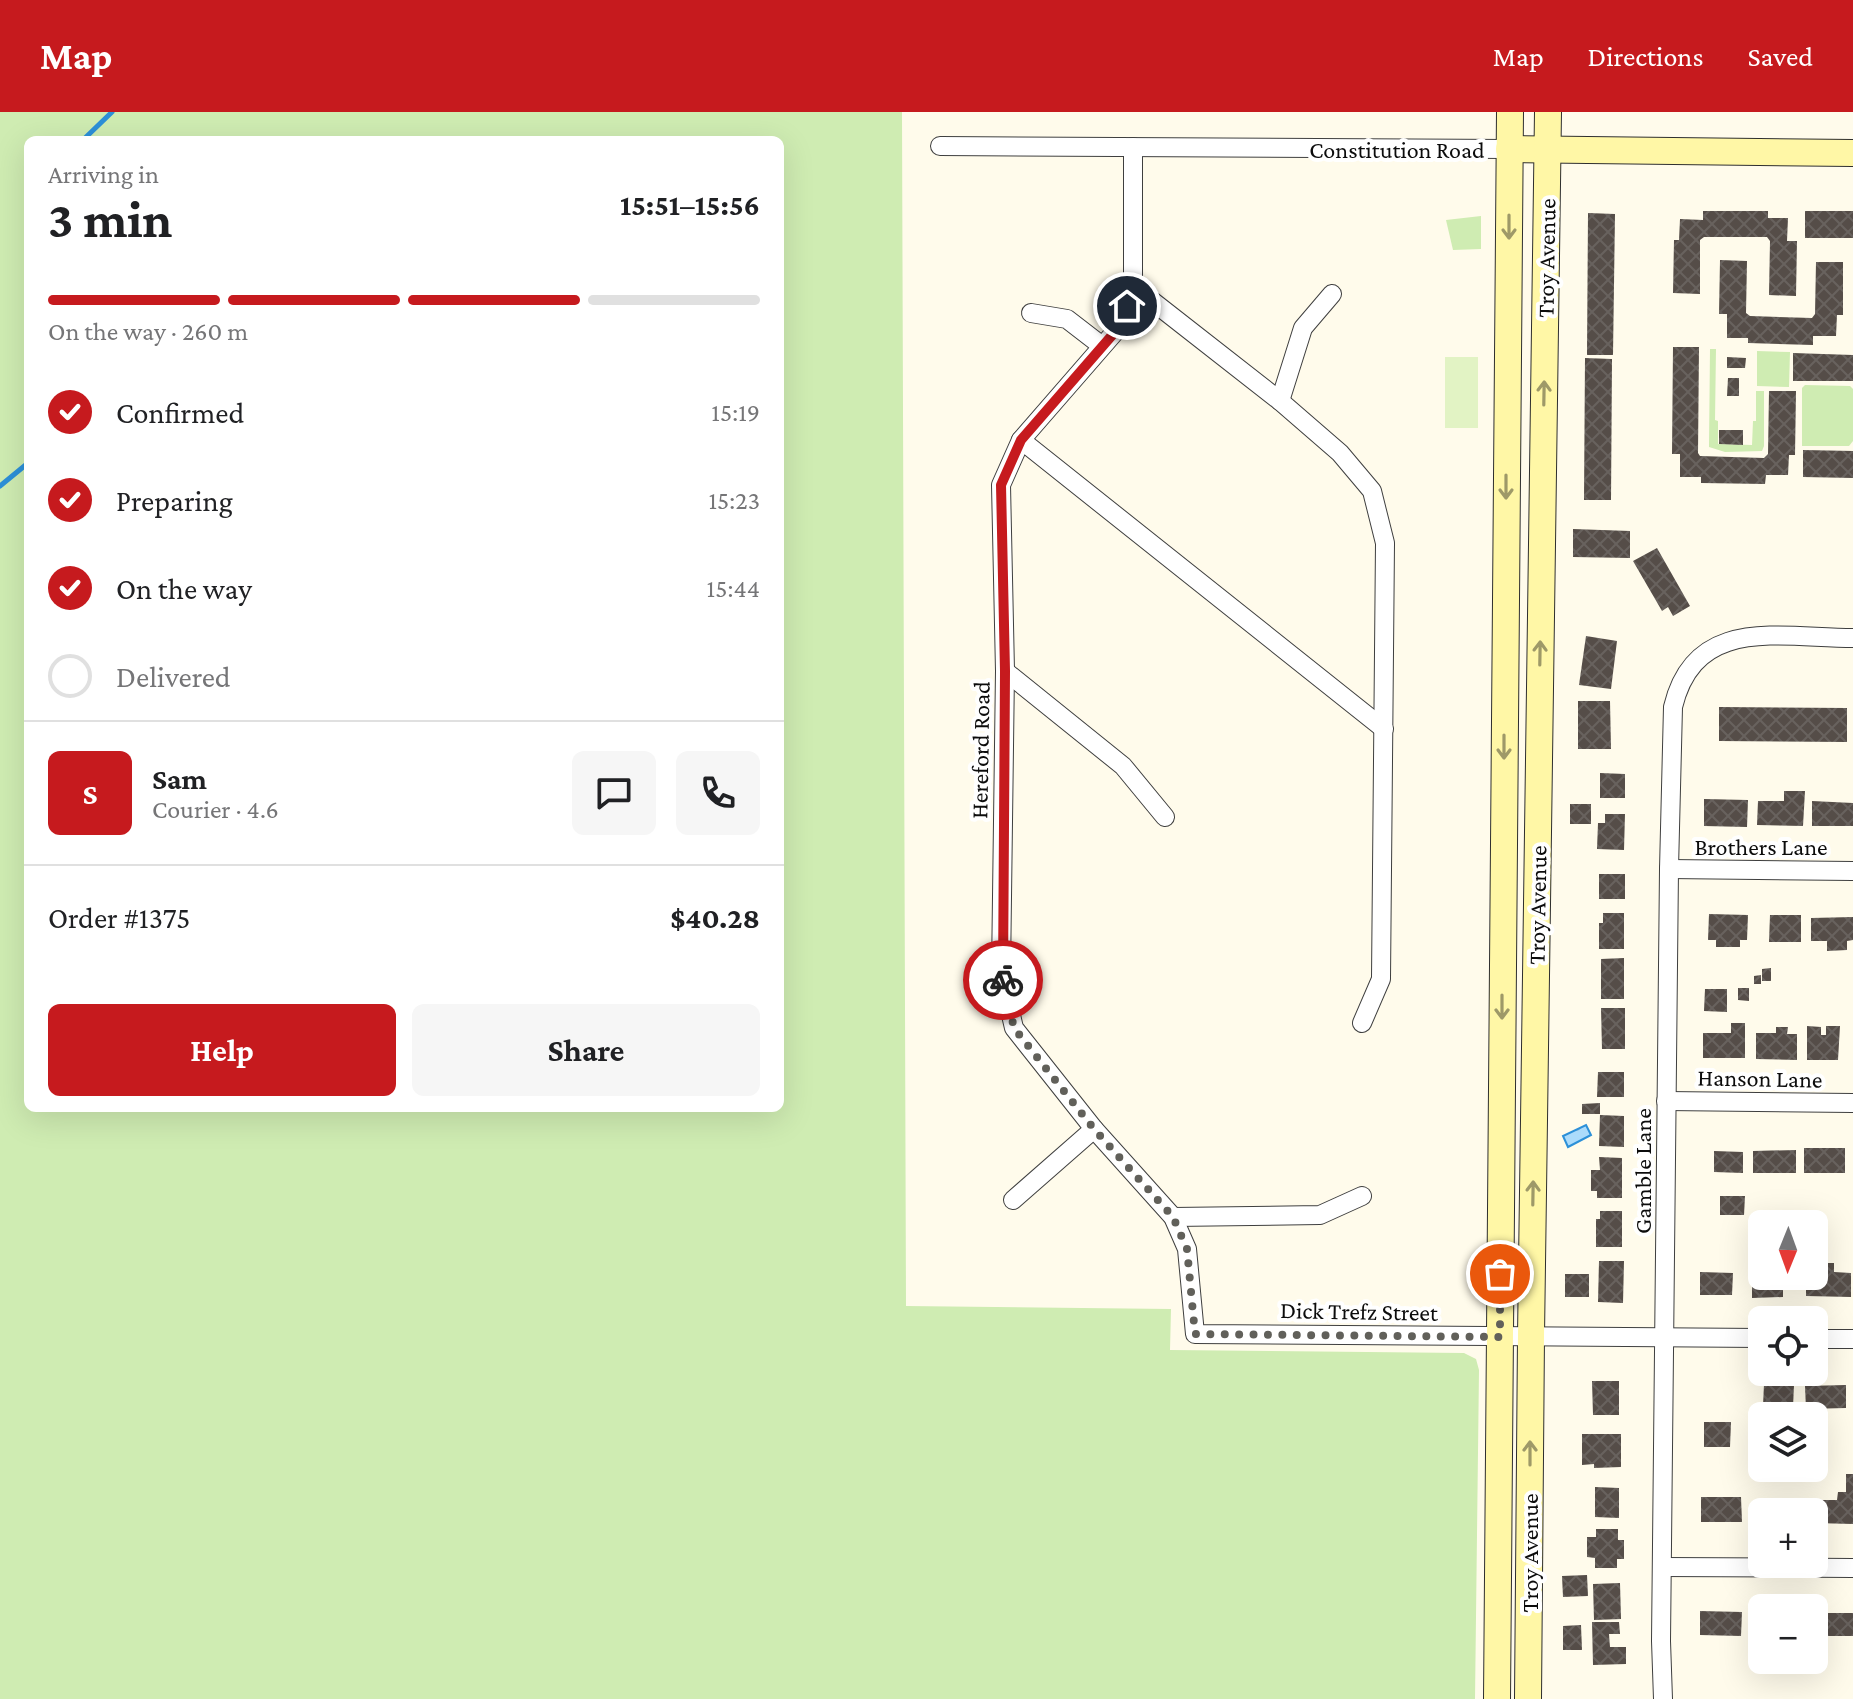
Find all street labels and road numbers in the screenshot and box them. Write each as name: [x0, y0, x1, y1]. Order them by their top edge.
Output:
street label: Constitution Road: [1309, 136, 1485, 163]
street label: Troy Avenue: [1531, 198, 1561, 318]
street label: Hereford Road: [965, 681, 995, 819]
street label: Brothers Lane: [1694, 833, 1828, 860]
street label: Troy Avenue: [1522, 845, 1552, 965]
street label: Hanson Lane: [1697, 1063, 1823, 1093]
street label: Gamble Lane: [1629, 1108, 1656, 1234]
street label: Dick Trefz Street: [1280, 1296, 1439, 1326]
street label: Troy Avenue: [1516, 1493, 1543, 1613]

